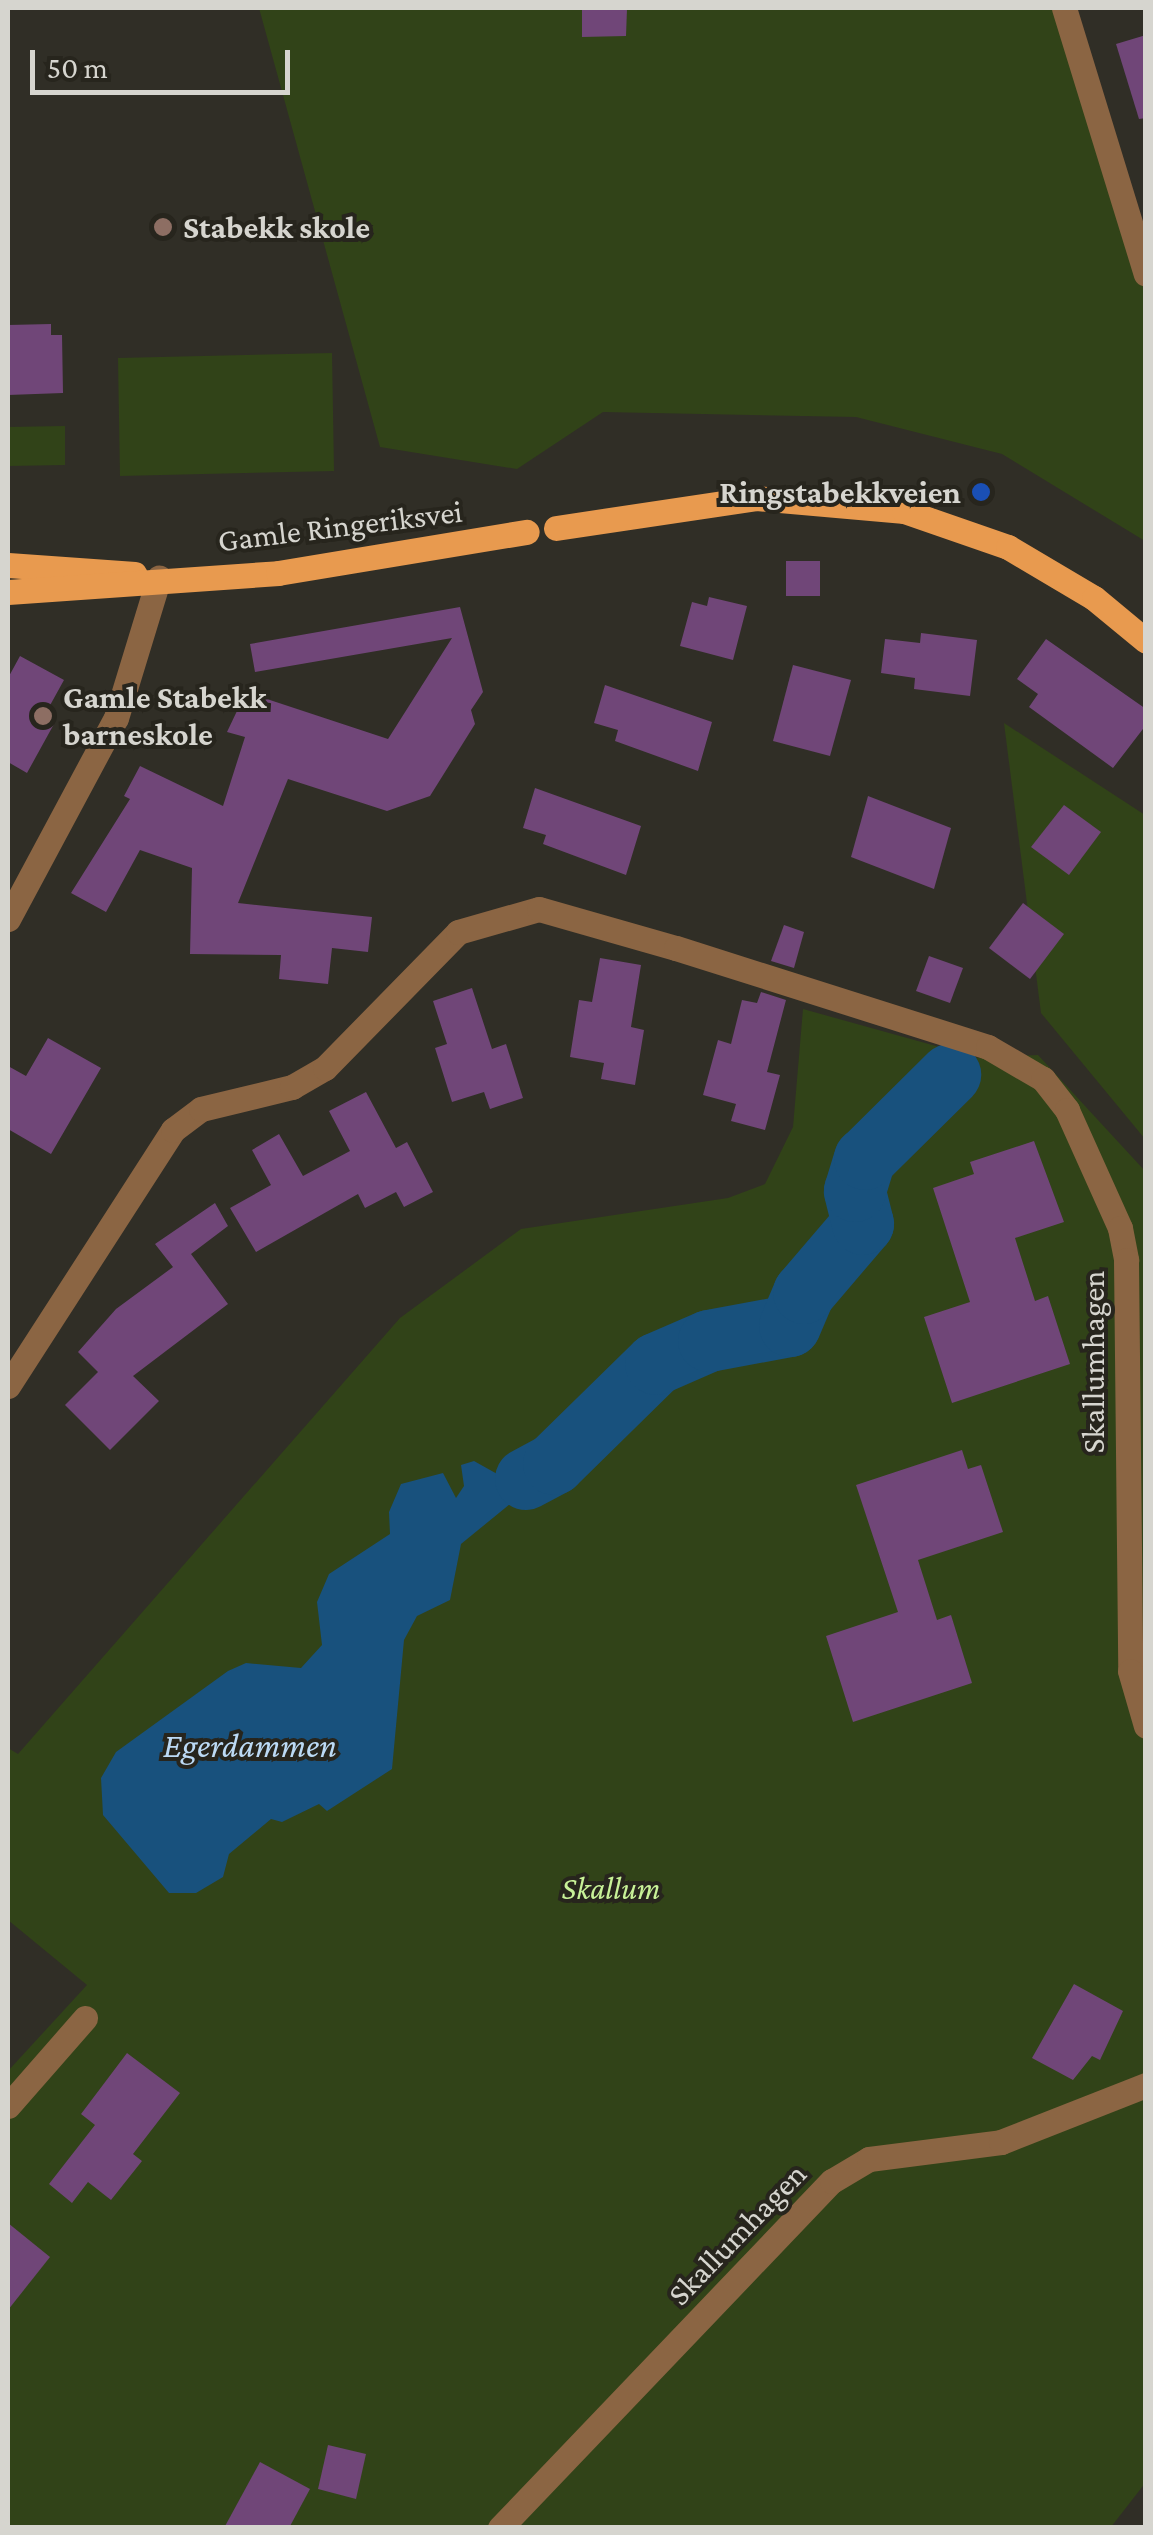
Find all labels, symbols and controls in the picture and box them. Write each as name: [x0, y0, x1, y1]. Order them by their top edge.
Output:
scale bar: [35, 30, 295, 92]
text: 50 m: [47, 51, 108, 84]
place label: Stabekk skole: [183, 208, 370, 246]
marker: Stabekk skole: [152, 216, 174, 238]
place label: Ringstabekkveien: [719, 473, 961, 511]
marker: Ringstabekkveien: [970, 481, 992, 503]
street label: Gamle Ringeriksvei: [216, 492, 464, 560]
place label: Gamle Stabekk barneskole: [63, 679, 267, 754]
marker: Gamle Stabekk barneskole: [32, 705, 54, 727]
street label: Skallumhagen: [1074, 1271, 1112, 1453]
water label: Egerdammen: [163, 1725, 337, 1767]
park label: Skallum: [562, 1869, 660, 1907]
street label: Skallumhagen: [660, 2155, 814, 2313]

